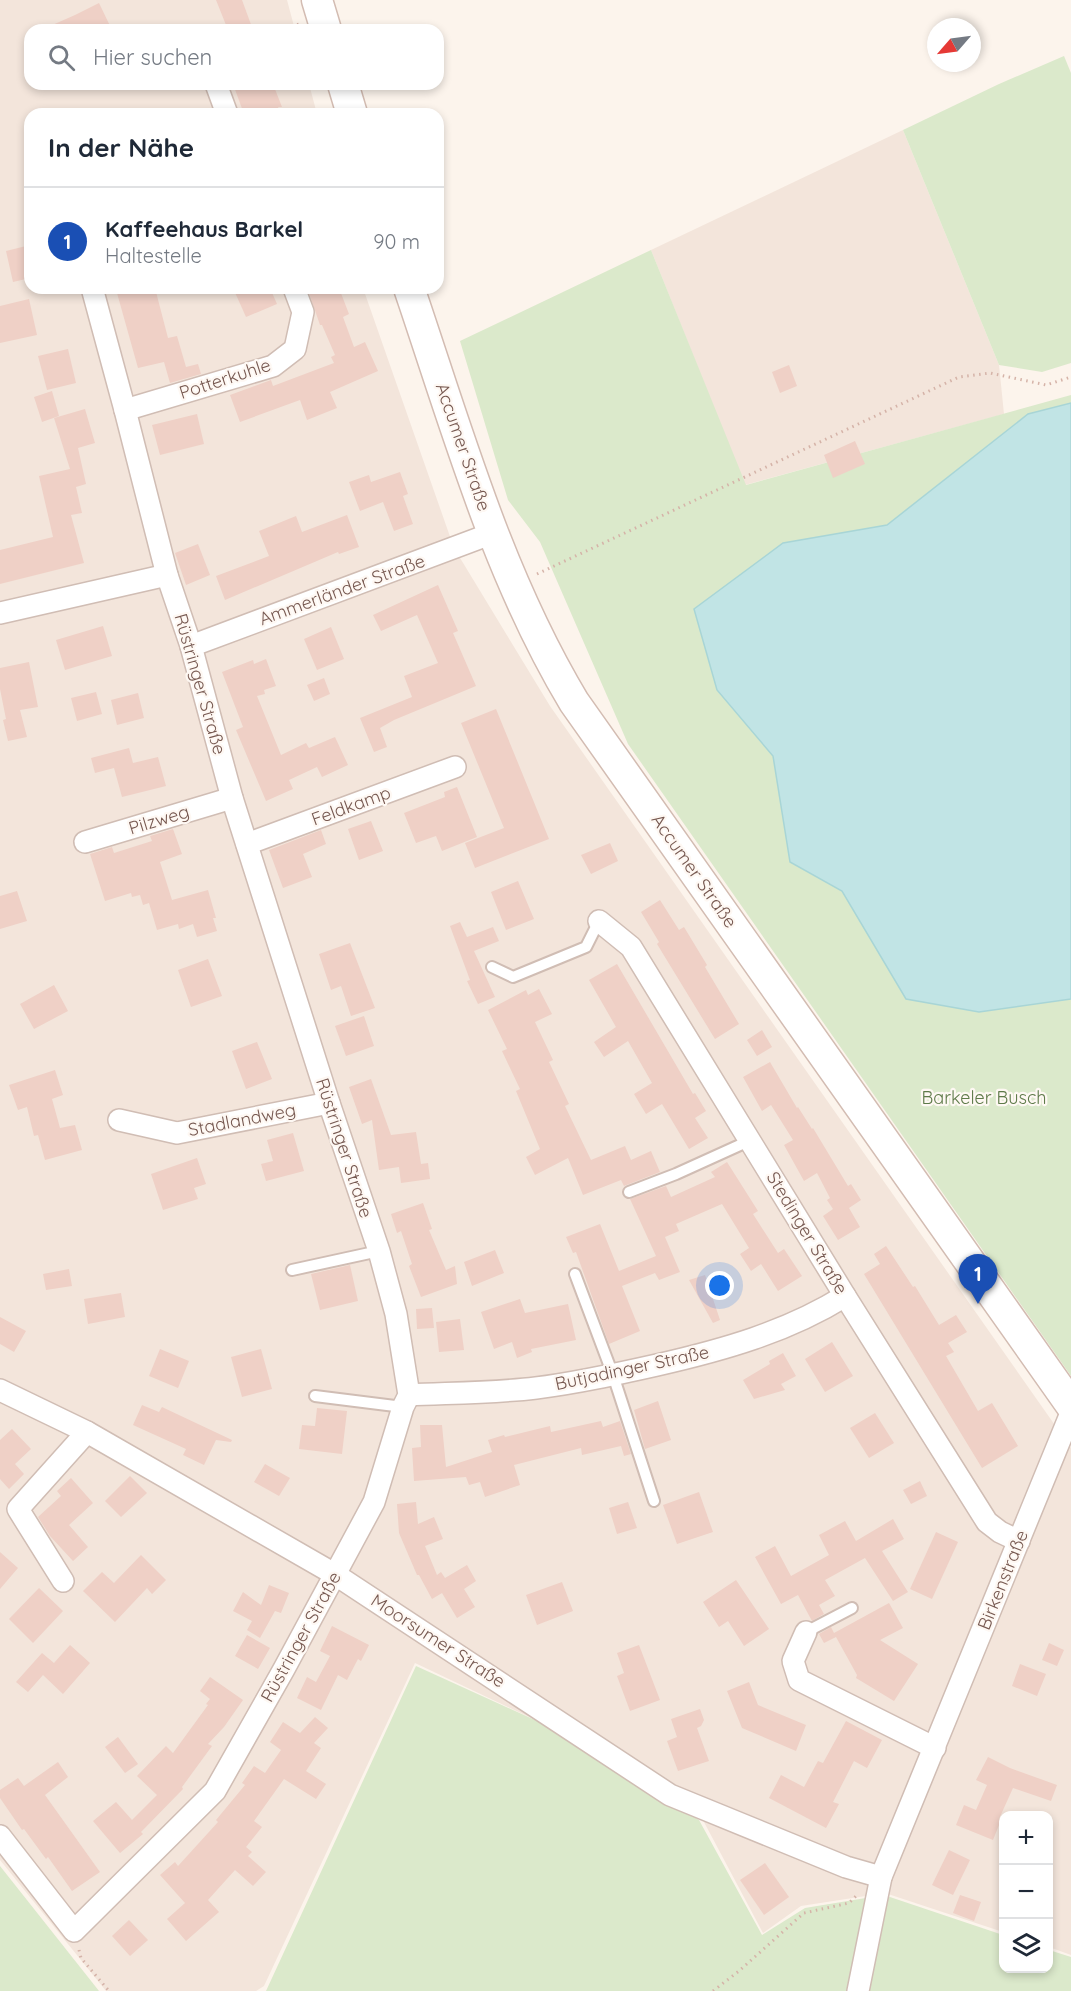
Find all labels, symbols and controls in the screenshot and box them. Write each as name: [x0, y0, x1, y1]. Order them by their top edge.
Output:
north arrow: [927, 18, 981, 72]
search box: [24, 24, 444, 90]
icon: search: [45, 41, 78, 74]
text: Hier suchen: [93, 43, 212, 71]
text: In der Nähe: [48, 131, 194, 164]
text: Kaffeehaus Barkel: [105, 215, 303, 243]
text: 1: [64, 229, 71, 254]
text: 90 m: [373, 229, 420, 254]
text: Haltestelle: [105, 243, 202, 268]
street label: Potterkuhle: [176, 353, 273, 404]
street label: Accumer Straße: [431, 380, 496, 514]
street label: Ammerländer Straße: [256, 549, 428, 630]
street label: Rüstringer Straße: [169, 611, 232, 757]
street label: Feldkamp: [308, 781, 394, 830]
street label: Pilzweg: [126, 799, 192, 840]
street label: Accumer Straße: [647, 809, 742, 932]
street label: Rüstringer Straße: [311, 1075, 378, 1221]
park label: Barkeler Busch: [922, 1086, 1046, 1109]
street label: Stadlandweg: [186, 1098, 298, 1141]
street label: Stedinger Straße: [762, 1167, 853, 1298]
pin: 1: [958, 1254, 998, 1304]
your location: [705, 1271, 734, 1300]
street label: Butjadinger Straße: [553, 1340, 711, 1395]
street label: Birkenstraße: [972, 1527, 1033, 1633]
street label: Rüstringer Straße: [255, 1567, 346, 1706]
street label: Moorsumer Straße: [367, 1589, 510, 1693]
map controls: [999, 1811, 1053, 1973]
button: +: [999, 1811, 1053, 1865]
button: −: [999, 1865, 1053, 1919]
button: layers: [999, 1919, 1053, 1973]

